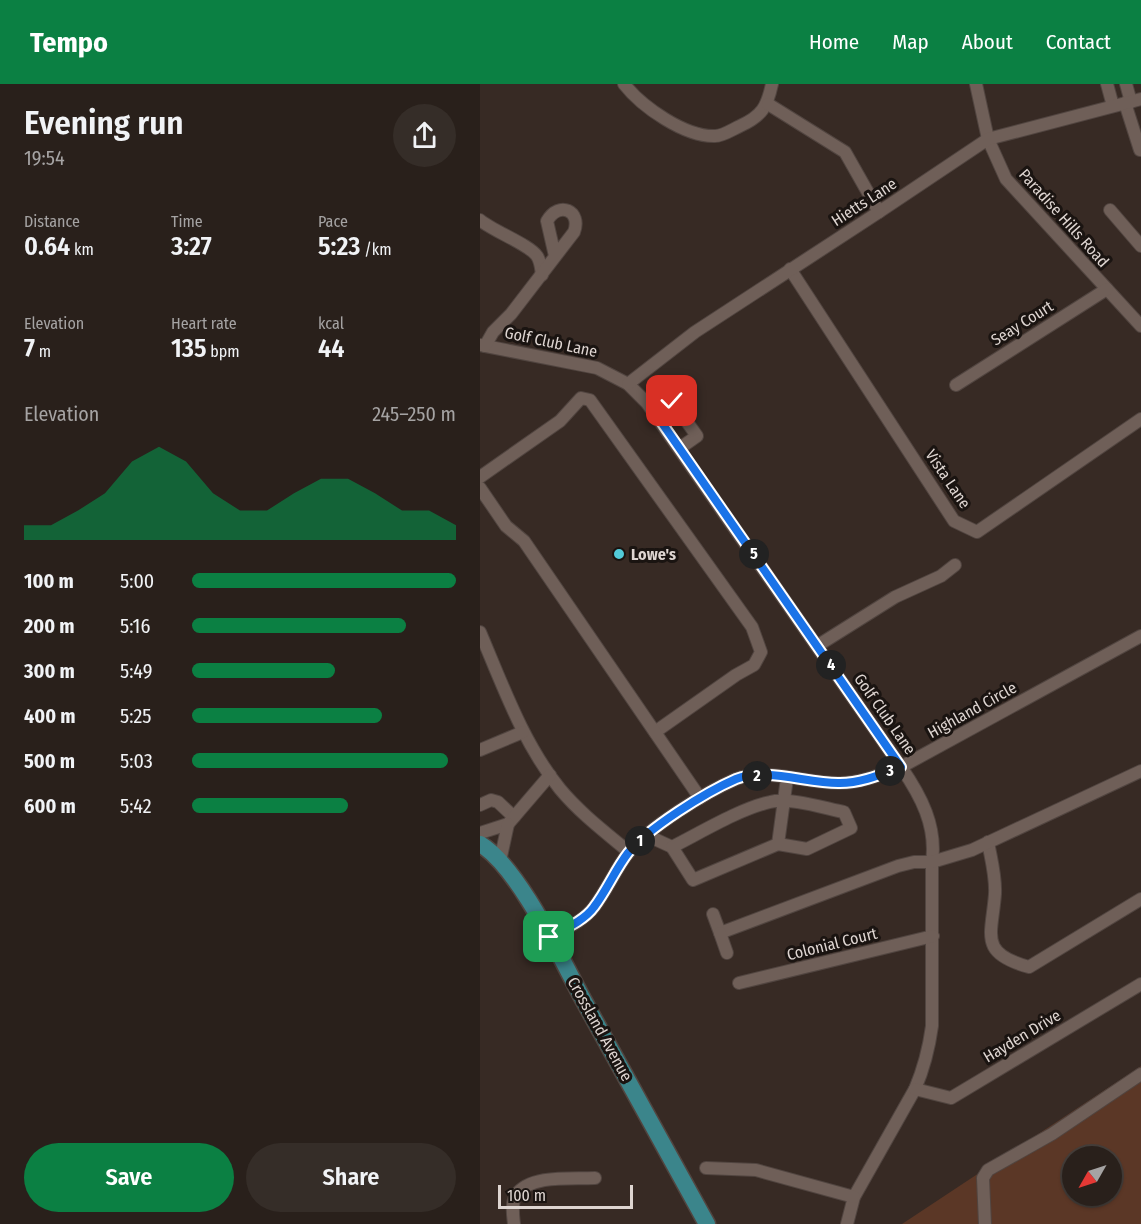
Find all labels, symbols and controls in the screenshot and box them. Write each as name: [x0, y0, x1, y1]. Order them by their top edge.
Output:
text: Tempo: [30, 26, 108, 59]
text: Home: [809, 29, 859, 55]
text: Map: [892, 29, 929, 55]
text: About: [962, 29, 1013, 55]
text: Contact: [1046, 29, 1111, 55]
text: Evening run: [24, 103, 184, 143]
button: share: [393, 104, 456, 167]
text: 19:54: [24, 146, 65, 170]
street label: Paradise Hills Road: [1015, 165, 1113, 271]
street label: Hietts Lane: [828, 174, 900, 230]
text: Distance: [24, 212, 80, 231]
text: Time: [171, 212, 203, 231]
text: Pace: [318, 212, 348, 231]
text: 0.64: [24, 231, 70, 262]
text: 3:27: [171, 231, 212, 262]
text: 5:23: [318, 231, 361, 262]
text: km: [70, 240, 94, 259]
text: /km: [361, 240, 392, 259]
street label: Seay Court: [987, 296, 1057, 350]
text: Elevation: [24, 314, 84, 333]
text: Heart rate: [171, 314, 237, 333]
text: kcal: [318, 314, 344, 333]
street label: Golf Club Lane: [503, 323, 599, 361]
text: 7: [24, 333, 35, 364]
text: 135: [171, 333, 207, 364]
text: 44: [318, 333, 344, 364]
text: m: [35, 342, 51, 361]
text: bpm: [207, 342, 240, 361]
pin: [646, 375, 697, 426]
icon: check: [655, 384, 688, 417]
text: Elevation: [24, 402, 99, 426]
text: 245–250 m: [372, 402, 456, 426]
street label: Vista Lane: [921, 446, 975, 512]
pin: 5: [739, 539, 769, 569]
text: 5: [750, 544, 758, 563]
place label: Lowe's: [631, 545, 676, 564]
marker: Lowe's: [612, 547, 626, 561]
text: 100 m: [24, 569, 74, 593]
text: 5:00: [120, 569, 154, 593]
text: 200 m: [24, 614, 75, 638]
text: 5:16: [120, 614, 150, 638]
pin: 4: [816, 650, 846, 680]
text: 4: [827, 655, 835, 674]
text: 300 m: [24, 659, 75, 683]
text: 5:49: [120, 659, 152, 683]
street label: Golf Club Lane: [850, 670, 920, 758]
street label: Highland Circle: [924, 678, 1020, 742]
text: 400 m: [24, 704, 76, 728]
text: 5:25: [120, 704, 151, 728]
text: 500 m: [24, 749, 75, 773]
text: 5:03: [120, 749, 153, 773]
pin: 3: [875, 756, 905, 786]
pin: 2: [742, 761, 772, 791]
text: 3: [886, 761, 894, 780]
text: 2: [753, 766, 761, 785]
text: 600 m: [24, 794, 76, 818]
text: 5:42: [120, 794, 152, 818]
pin: 1: [625, 826, 655, 856]
text: 1: [637, 831, 643, 850]
pin: [523, 911, 574, 962]
icon: arrive: [532, 920, 565, 953]
street label: Colonial Court: [785, 923, 880, 964]
street label: Crossland Avenue: [564, 974, 636, 1084]
street label: Hayden Drive: [980, 1005, 1064, 1067]
button: Save: [24, 1143, 234, 1212]
button: Share: [246, 1143, 456, 1212]
north arrow: [1062, 1146, 1122, 1206]
map controls: [1062, 1146, 1122, 1206]
scale bar: [498, 1182, 633, 1210]
text: 100 m: [507, 1186, 546, 1205]

